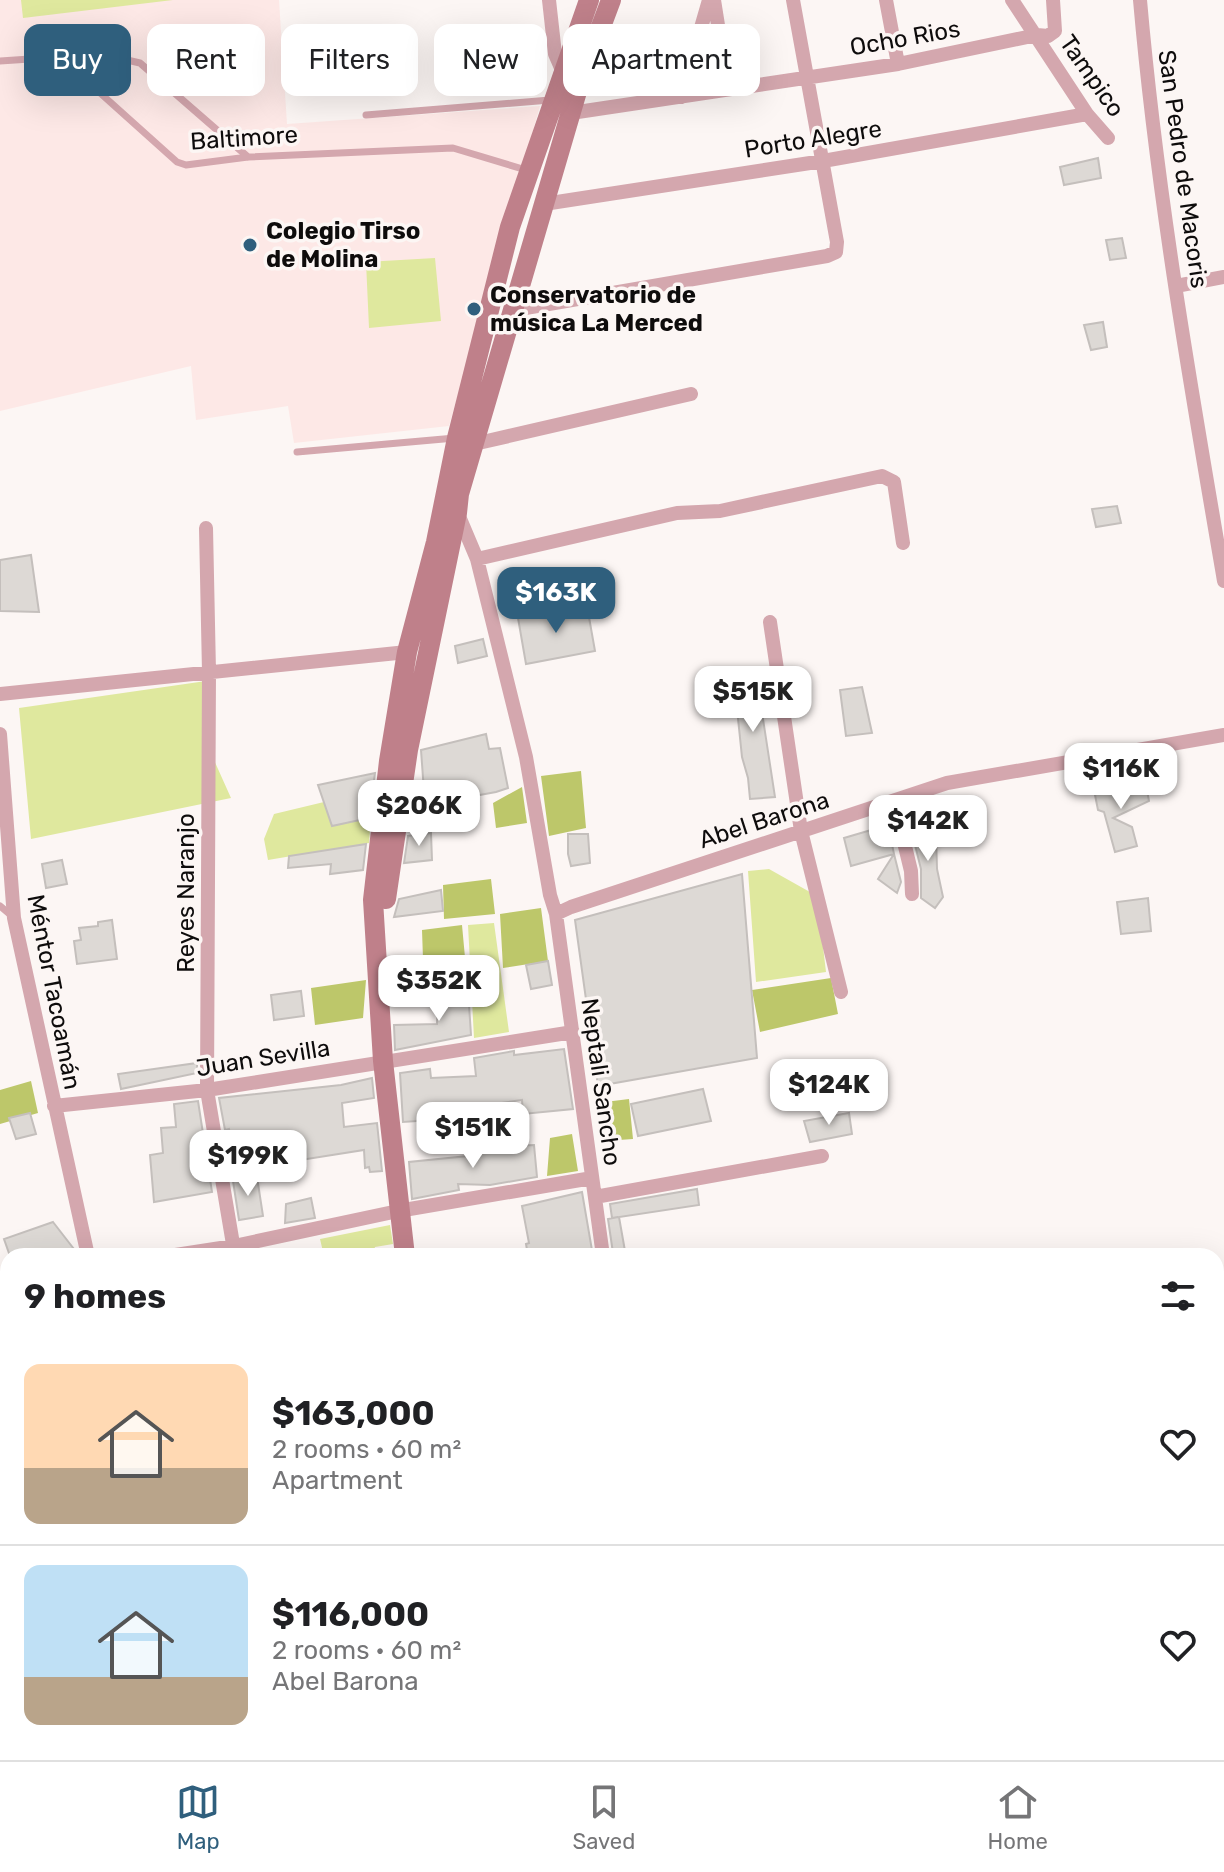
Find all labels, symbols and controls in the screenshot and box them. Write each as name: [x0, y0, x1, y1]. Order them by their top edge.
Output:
street label: Ocho Rios: [848, 15, 962, 61]
chip: Buy: [24, 24, 131, 96]
chip: Rent: [147, 24, 265, 96]
chip: Filters: [281, 24, 418, 96]
chip: New: [434, 24, 547, 96]
chip: Apartment: [563, 24, 760, 96]
street label: Tampico: [1054, 30, 1130, 122]
street label: San Pedro de Macoris: [1152, 48, 1214, 290]
street label: Porto Alegre: [742, 114, 884, 164]
street label: Baltimore: [189, 120, 299, 156]
place label: Colegio Tirso de Molina: [266, 217, 421, 273]
marker: Colegio Tirso de Molina: [241, 236, 259, 254]
place label: Conservatorio de música La Merced: [490, 281, 703, 337]
marker: Conservatorio de música La Merced: [465, 300, 483, 318]
pin: $163K: [500, 567, 612, 635]
text: $163K: [515, 577, 597, 608]
pin: $515K: [697, 666, 809, 734]
text: $515K: [713, 676, 793, 707]
pin: $116K: [1065, 743, 1177, 811]
text: $116K: [1082, 753, 1160, 784]
pin: $206K: [363, 780, 475, 848]
street label: Abel Barona: [695, 786, 833, 854]
text: $206K: [376, 790, 462, 821]
pin: $142K: [872, 795, 984, 863]
text: $142K: [887, 805, 969, 836]
street label: Reyes Naranjo: [172, 813, 200, 973]
street label: Méntor Tacoamán: [21, 892, 87, 1092]
pin: $352K: [383, 955, 495, 1023]
text: $352K: [396, 965, 482, 996]
street label: Neptali Sancho: [575, 996, 627, 1168]
street label: Juan Sevilla: [194, 1034, 332, 1082]
pin: $124K: [773, 1059, 885, 1127]
text: $124K: [788, 1069, 870, 1100]
pin: $151K: [417, 1102, 529, 1170]
text: $151K: [434, 1112, 512, 1143]
pin: $199K: [192, 1130, 304, 1198]
text: $199K: [208, 1140, 288, 1171]
icon: filters: [1156, 1274, 1200, 1318]
text: 9 homes: [24, 1276, 166, 1317]
text: $163,000: [272, 1393, 435, 1434]
icon: home: [88, 1396, 184, 1492]
icon: heart: [1156, 1422, 1200, 1466]
text: 2 rooms · 60 m²: [272, 1434, 461, 1465]
text: Apartment: [272, 1465, 403, 1496]
text: $116,000: [272, 1594, 429, 1635]
icon: home: [88, 1597, 184, 1693]
icon: heart: [1156, 1623, 1200, 1667]
text: 2 rooms · 60 m²: [272, 1635, 461, 1666]
text: Abel Barona: [272, 1666, 419, 1697]
tab: Map: [176, 1780, 220, 1855]
tab: Saved: [572, 1780, 635, 1855]
tab: Home: [988, 1780, 1048, 1855]

